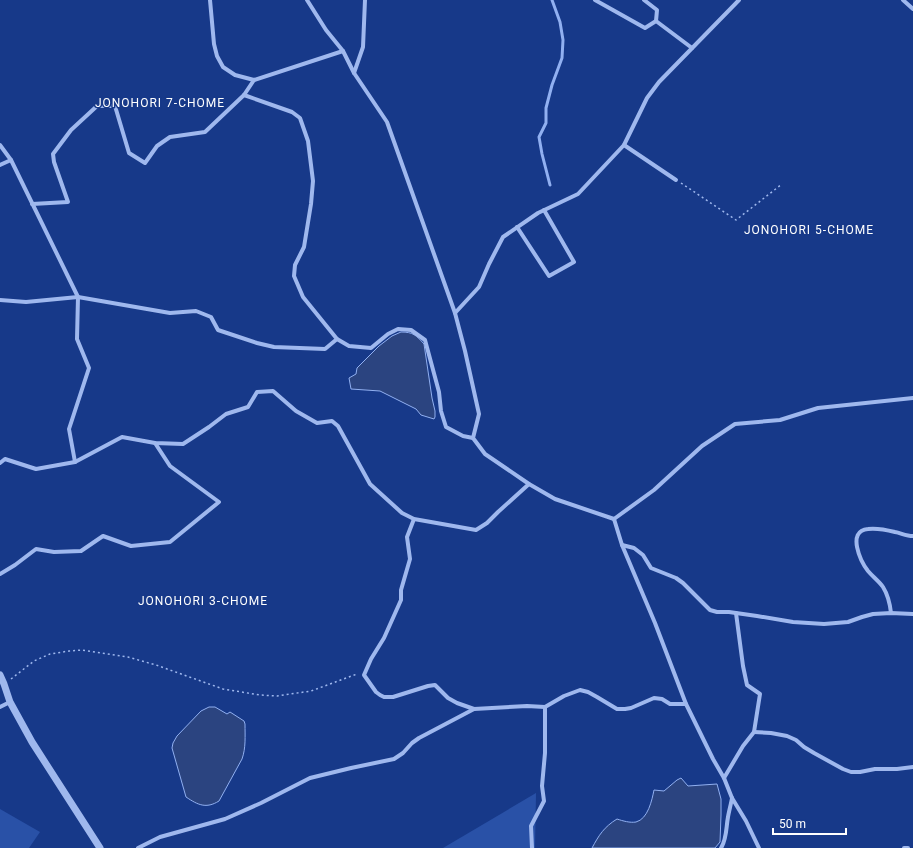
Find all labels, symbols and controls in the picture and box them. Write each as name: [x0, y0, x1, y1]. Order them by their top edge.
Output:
district label: JONOHORI 7-CHOME: [95, 96, 225, 110]
district label: JONOHORI 5-CHOME: [744, 223, 874, 237]
district label: JONOHORI 3-CHOME: [138, 594, 268, 608]
scale bar: [773, 810, 846, 836]
text: 50 m: [779, 817, 806, 831]

